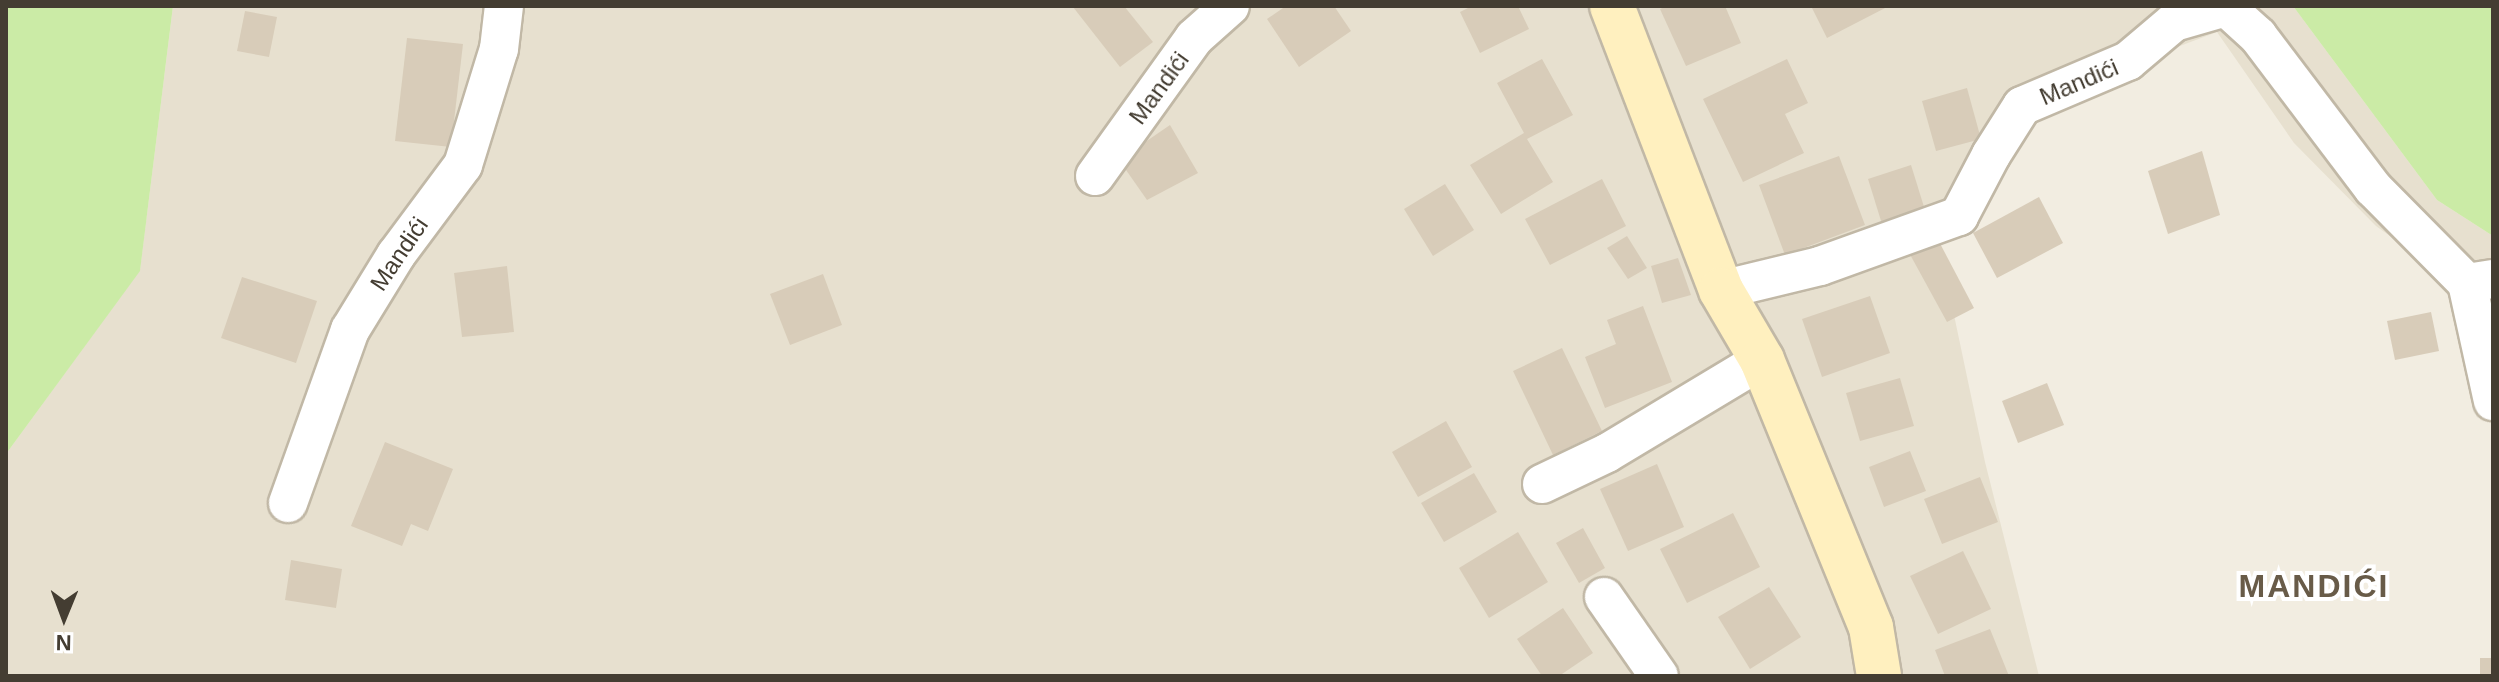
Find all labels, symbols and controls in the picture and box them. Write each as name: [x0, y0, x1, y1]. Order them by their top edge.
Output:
street label: Mandići: [1123, 46, 1195, 130]
street label: Mandići: [2035, 53, 2123, 111]
street label: Mandići: [364, 212, 434, 296]
district label: MANDIĆI: [2239, 567, 2389, 605]
north arrow: [24, 578, 104, 658]
text: N: [55, 630, 72, 655]

